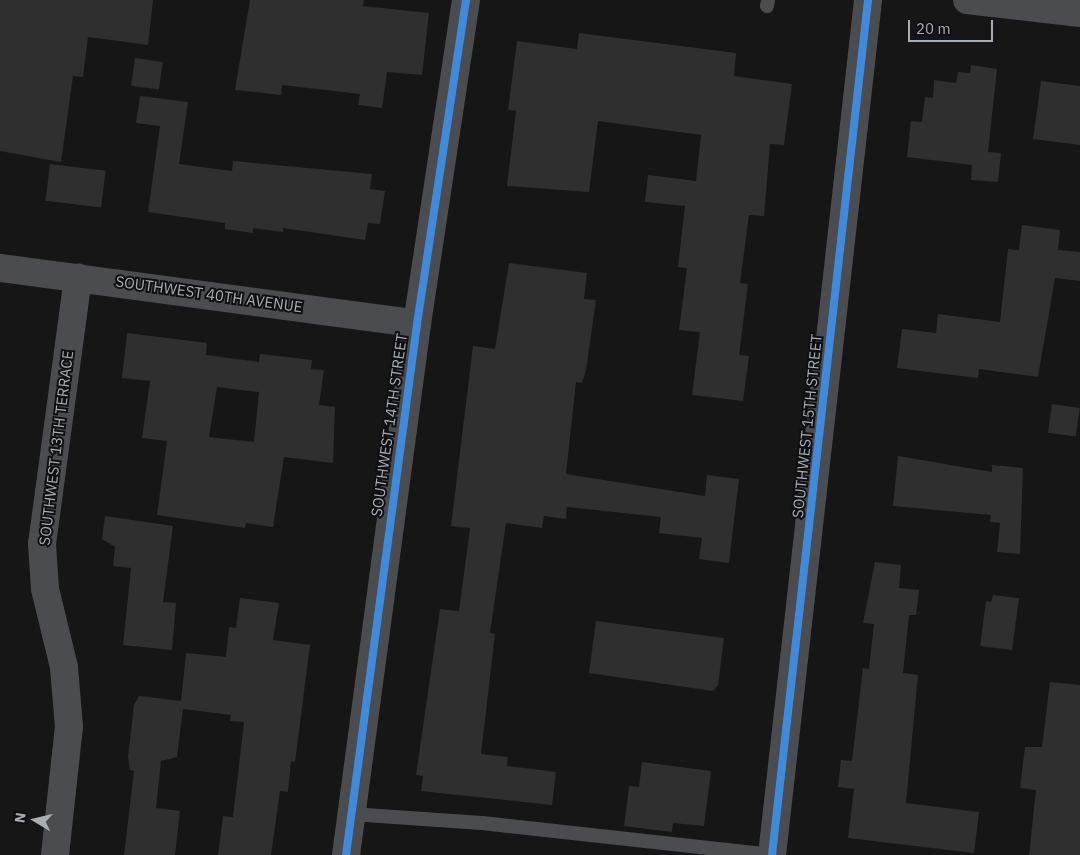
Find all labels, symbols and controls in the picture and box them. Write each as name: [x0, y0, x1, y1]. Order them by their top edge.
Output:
scale bar: [910, 10, 995, 42]
text: 20 m: [916, 19, 951, 38]
street label: SOUTHWEST 40TH AVENUE: [114, 272, 304, 316]
street label: SOUTHWEST 14TH STREET: [367, 332, 411, 518]
street label: SOUTHWEST 15TH STREET: [788, 333, 826, 519]
street label: SOUTHWEST 13TH TERRACE: [35, 350, 77, 546]
north arrow: [10, 795, 60, 845]
text: N: [11, 811, 30, 824]

